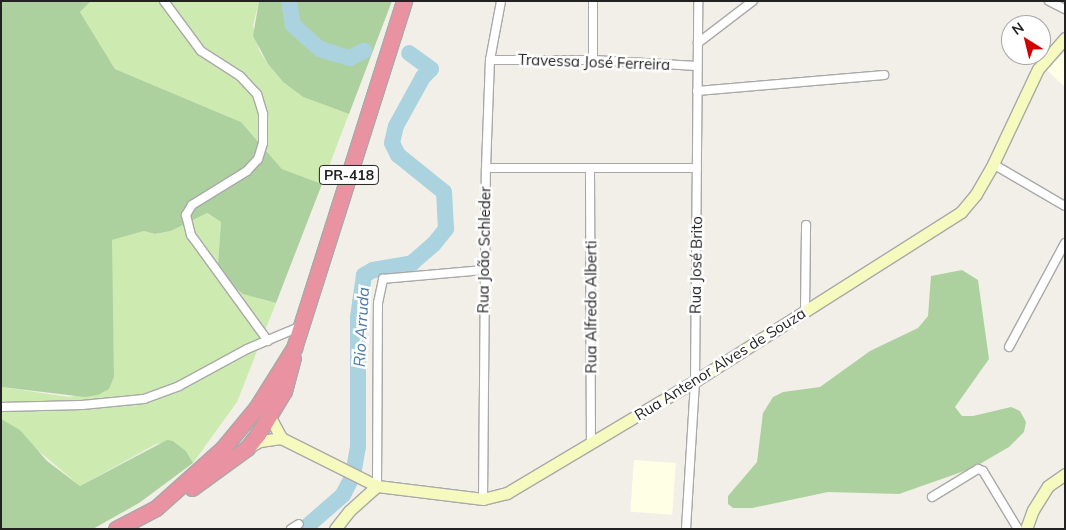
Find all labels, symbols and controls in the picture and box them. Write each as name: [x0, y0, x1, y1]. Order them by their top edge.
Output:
north arrow: [1001, 15, 1051, 65]
text: N: [1008, 18, 1027, 39]
street label: Travessa José Ferreira: [518, 50, 670, 74]
road number: PR-418: [318, 164, 380, 186]
street label: Rua João Schleder: [474, 186, 494, 314]
street label: Rua José Brito: [686, 216, 706, 314]
street label: Rua Alfredo Alberti: [582, 240, 600, 374]
water label: Rio Arruda: [349, 287, 373, 367]
street label: Rua Antenor Alves de Souza: [631, 304, 809, 424]

